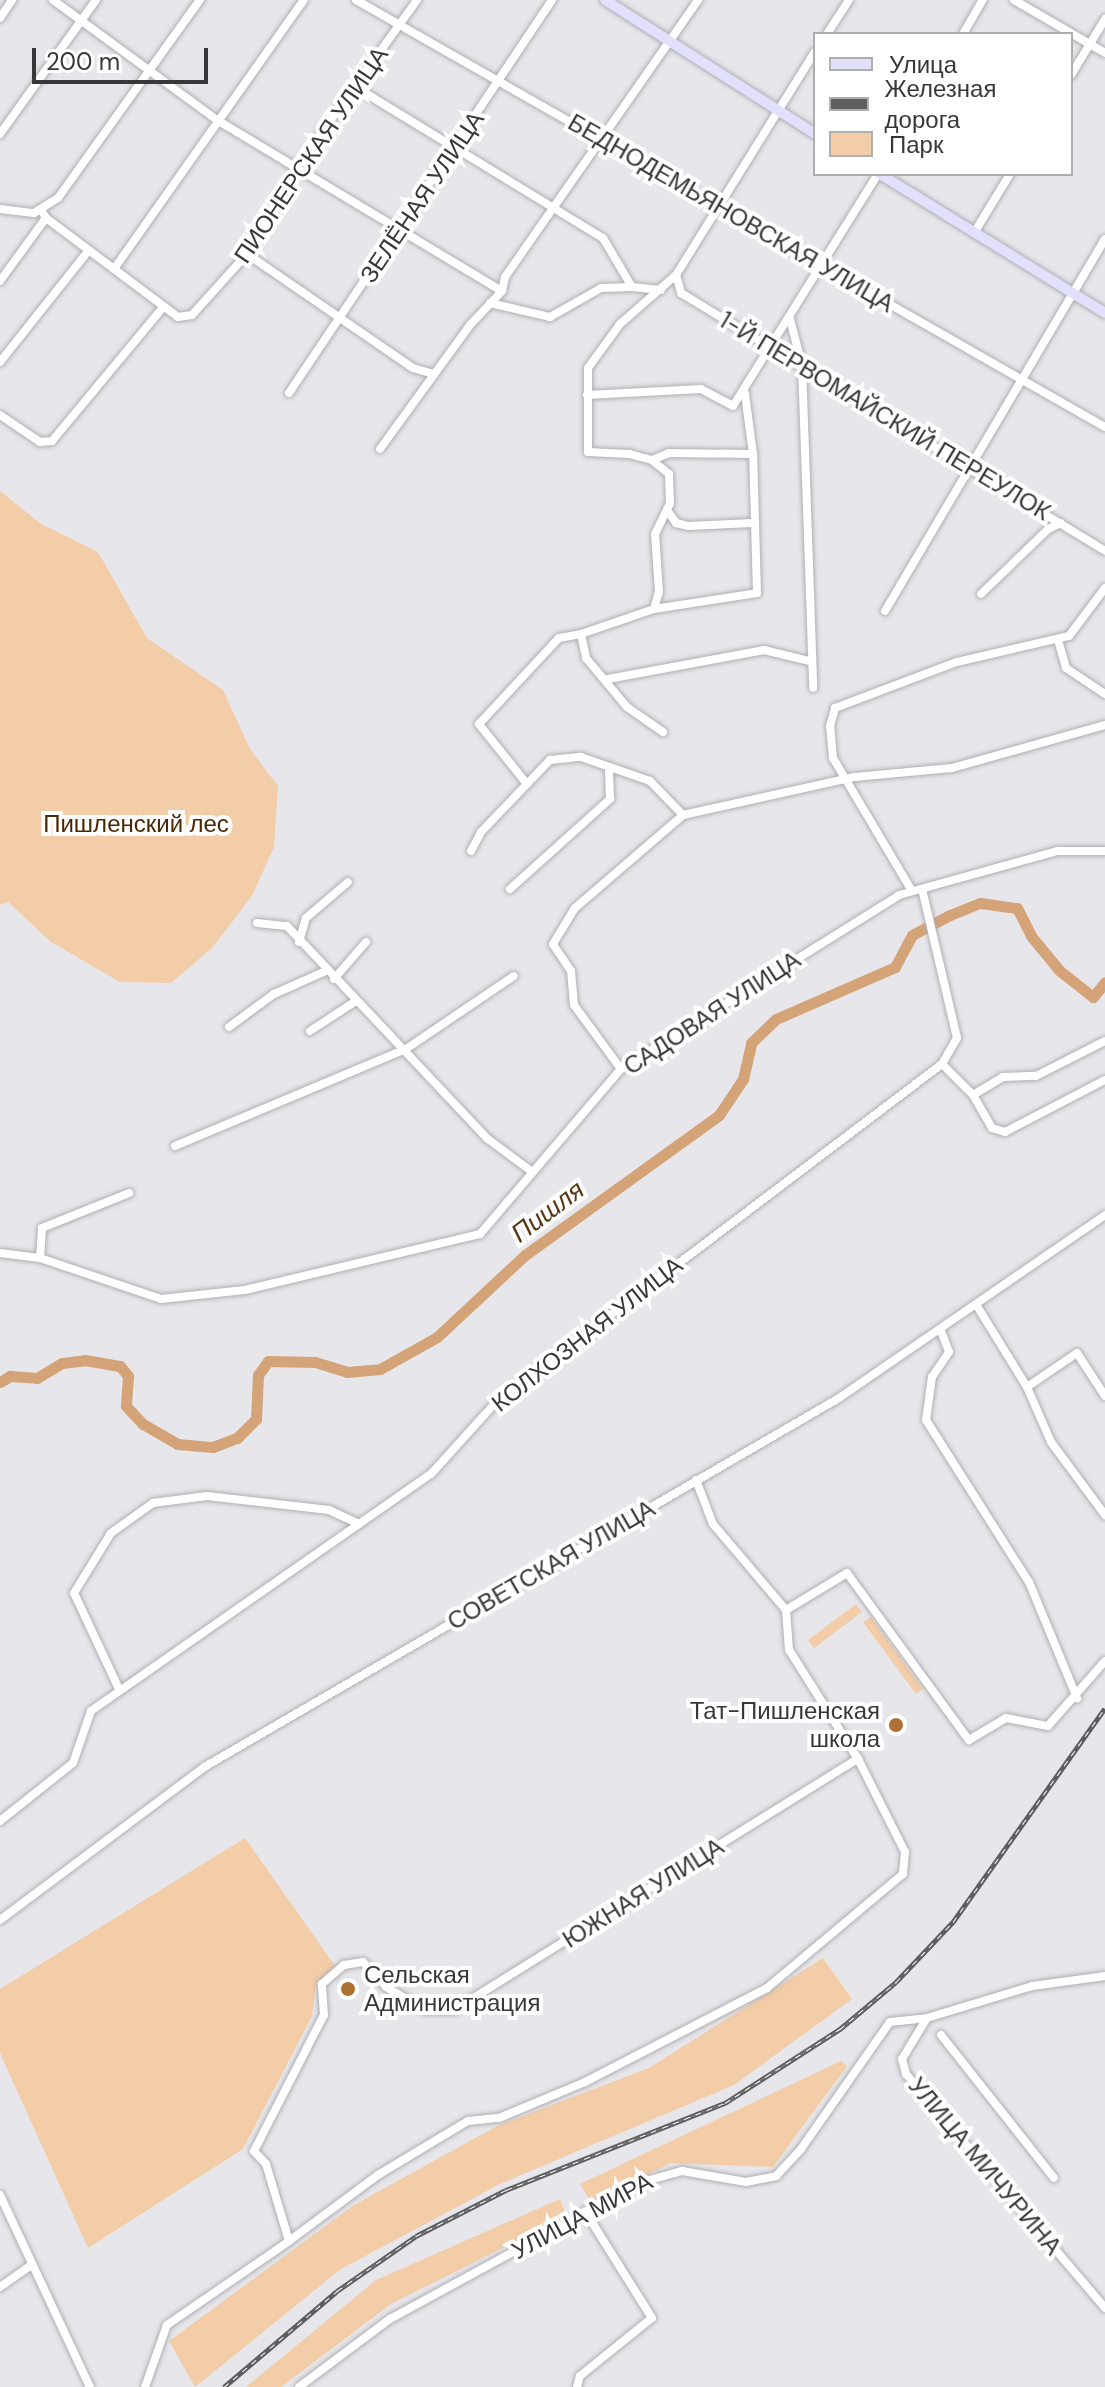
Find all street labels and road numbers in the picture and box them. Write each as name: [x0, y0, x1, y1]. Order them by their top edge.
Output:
street label: ПИОНЕРСКАЯ УЛИЦА: [228, 41, 394, 269]
street label: ЗЕЛЁНАЯ УЛИЦА: [354, 106, 490, 288]
street label: БЕДНОДЕМЬЯНОВСКАЯ УЛИЦА: [563, 108, 899, 318]
street label: 1-Й ПЕРВОМАЙСКИЙ ПЕРЕУЛОК: [714, 306, 1056, 526]
street label: САДОВАЯ УЛИЦА: [618, 945, 806, 1081]
street label: КОЛХОЗНАЯ УЛИЦА: [486, 1250, 688, 1418]
street label: СОВЕТСКАЯ УЛИЦА: [442, 1494, 660, 1636]
street label: ЮЖНАЯ УЛИЦА: [557, 1832, 729, 1954]
street label: УЛИЦА МИЧУРИНА: [902, 2071, 1068, 2261]
street label: УЛИЦА МИРА: [507, 2167, 657, 2265]

